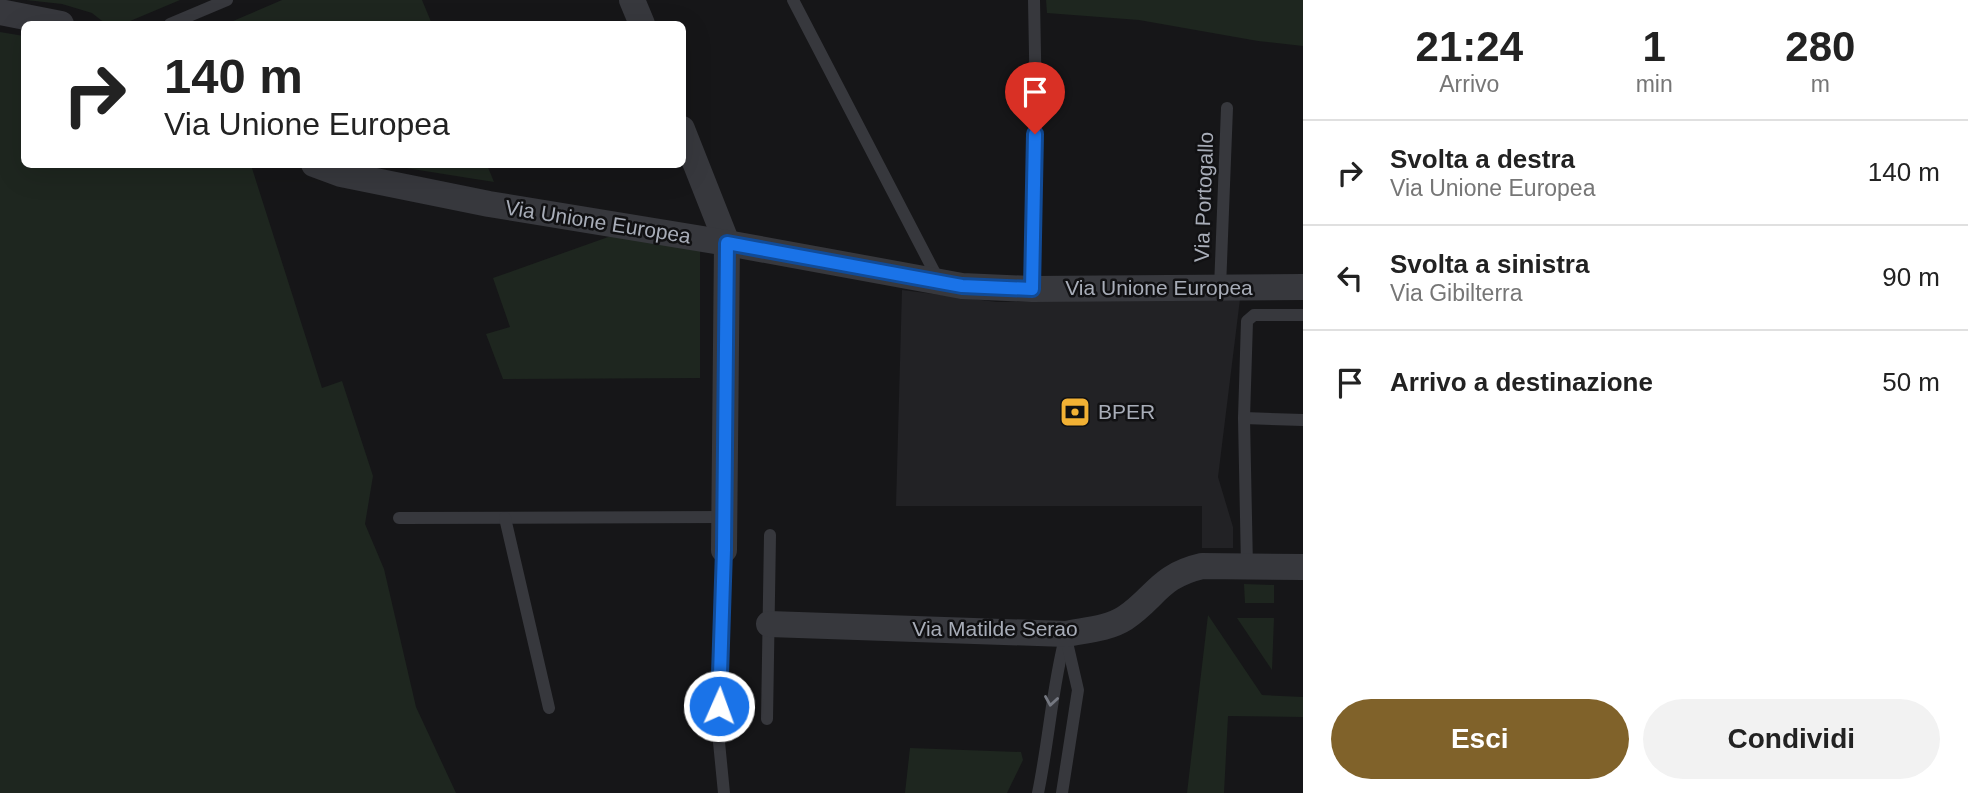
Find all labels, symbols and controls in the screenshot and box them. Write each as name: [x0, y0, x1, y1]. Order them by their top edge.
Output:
text: 21:24: [1416, 23, 1523, 70]
text: 1: [1642, 23, 1666, 70]
text: 280: [1785, 23, 1855, 70]
icon: right: [49, 49, 140, 140]
text: 140 m: [164, 49, 303, 103]
pin: [1005, 62, 1065, 134]
text: Arrivo: [1439, 71, 1499, 97]
text: min: [1636, 71, 1673, 97]
text: m: [1811, 71, 1830, 97]
icon: arrive: [1016, 73, 1054, 111]
text: Via Unione Europea: [164, 106, 450, 142]
street label: Via Portogallo: [1190, 131, 1217, 263]
text: Svolta a destra: [1390, 144, 1575, 174]
icon: right: [1331, 154, 1369, 192]
text: 140 m: [1868, 157, 1940, 187]
text: Via Unione Europea: [1390, 175, 1595, 201]
street label: Via Unione Europea: [504, 195, 693, 248]
text: Svolta a sinistra: [1390, 249, 1589, 279]
icon: left: [1331, 259, 1369, 297]
text: 90 m: [1882, 262, 1940, 292]
street label: Via Unione Europea: [1065, 276, 1253, 299]
text: Via Gibilterra: [1390, 280, 1523, 306]
icon: arrive: [1331, 364, 1369, 402]
text: Arrivo a destinazione: [1390, 367, 1653, 397]
text: 50 m: [1882, 367, 1940, 397]
bank icon: BPER: [1058, 395, 1092, 429]
place label: BPER: [1098, 400, 1155, 423]
street label: Via Matilde Serao: [912, 617, 1078, 640]
position arrow: [682, 669, 756, 743]
one-way arrow: [1044, 695, 1059, 706]
button: Esci: [1331, 699, 1629, 779]
button: Condividi: [1643, 699, 1940, 779]

